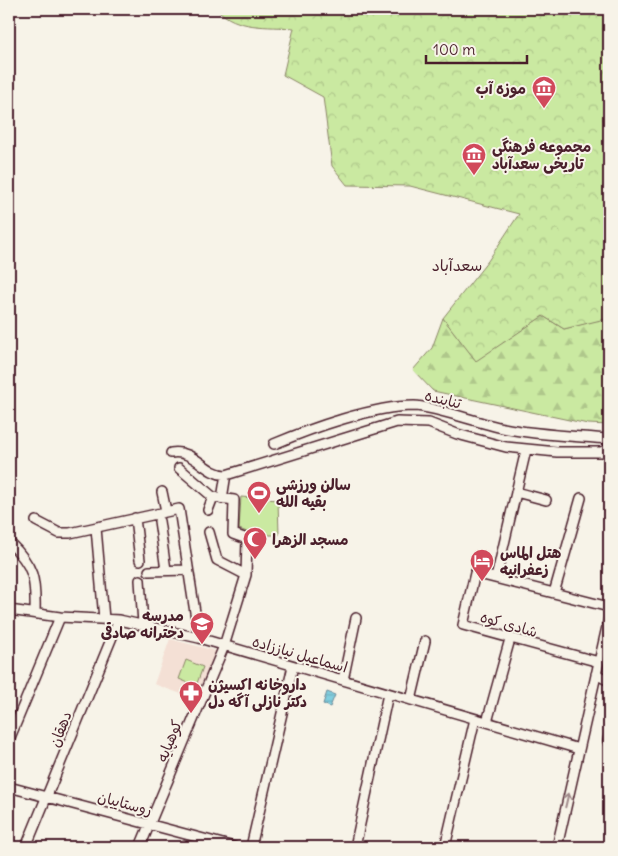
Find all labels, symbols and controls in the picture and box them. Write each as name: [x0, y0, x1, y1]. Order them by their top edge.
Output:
scale bar: [426, 32, 527, 64]
text: 100 m: [433, 40, 475, 59]
museum icon: موزه آب: [531, 75, 557, 109]
place label: موزه آب: [476, 79, 526, 99]
place label: مجموعه فرهنگی تاریخی سعدآباد: [492, 137, 591, 174]
museum icon: مجموعه فرهنگی تاریخی سعدآباد: [461, 142, 487, 176]
district label: سعدآباد: [432, 255, 482, 275]
street label: تنابنده: [423, 385, 464, 413]
place label: سالن ورزشی بقیه الله: [276, 475, 351, 511]
sports icon: سالن ورزشی بقیه الله: [246, 480, 272, 514]
mosque icon: مسجد الزهرا: [242, 526, 268, 560]
place label: مسجد الزهرا: [272, 530, 348, 549]
place label: هتل الماس زعفرانیه: [500, 543, 561, 579]
hotel icon: هتل الماس زعفرانیه: [469, 548, 495, 582]
place label: مدرسه دخترانه صادقی: [101, 606, 184, 642]
street label: شادی کوه: [478, 607, 540, 641]
school or university icon: مدرسه دخترانه صادقی: [189, 611, 215, 645]
street label: اسماعیل نیاززاده: [250, 631, 350, 677]
place label: داروخانه اکسیژن دکتر نازلی آگه دل: [208, 675, 307, 712]
pharmacy icon: داروخانه اکسیژن دکتر نازلی آگه دل: [178, 680, 204, 714]
street label: دهقان: [44, 708, 76, 750]
street label: کوهپایه: [152, 717, 187, 765]
street label: روستاییان: [96, 787, 154, 819]
one-way arrow: [563, 792, 573, 808]

